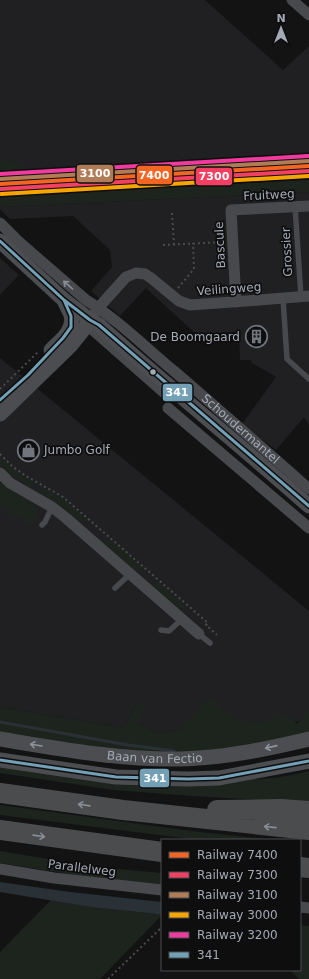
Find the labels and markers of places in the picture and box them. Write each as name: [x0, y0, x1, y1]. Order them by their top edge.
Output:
building icon: De Boomgaard: [243, 324, 269, 350]
place label: De Boomgaard: [150, 330, 240, 344]
unlabelled marker: [148, 367, 158, 377]
shop icon: Jumbo Golf: [16, 437, 42, 463]
place label: Jumbo Golf: [43, 443, 111, 457]

